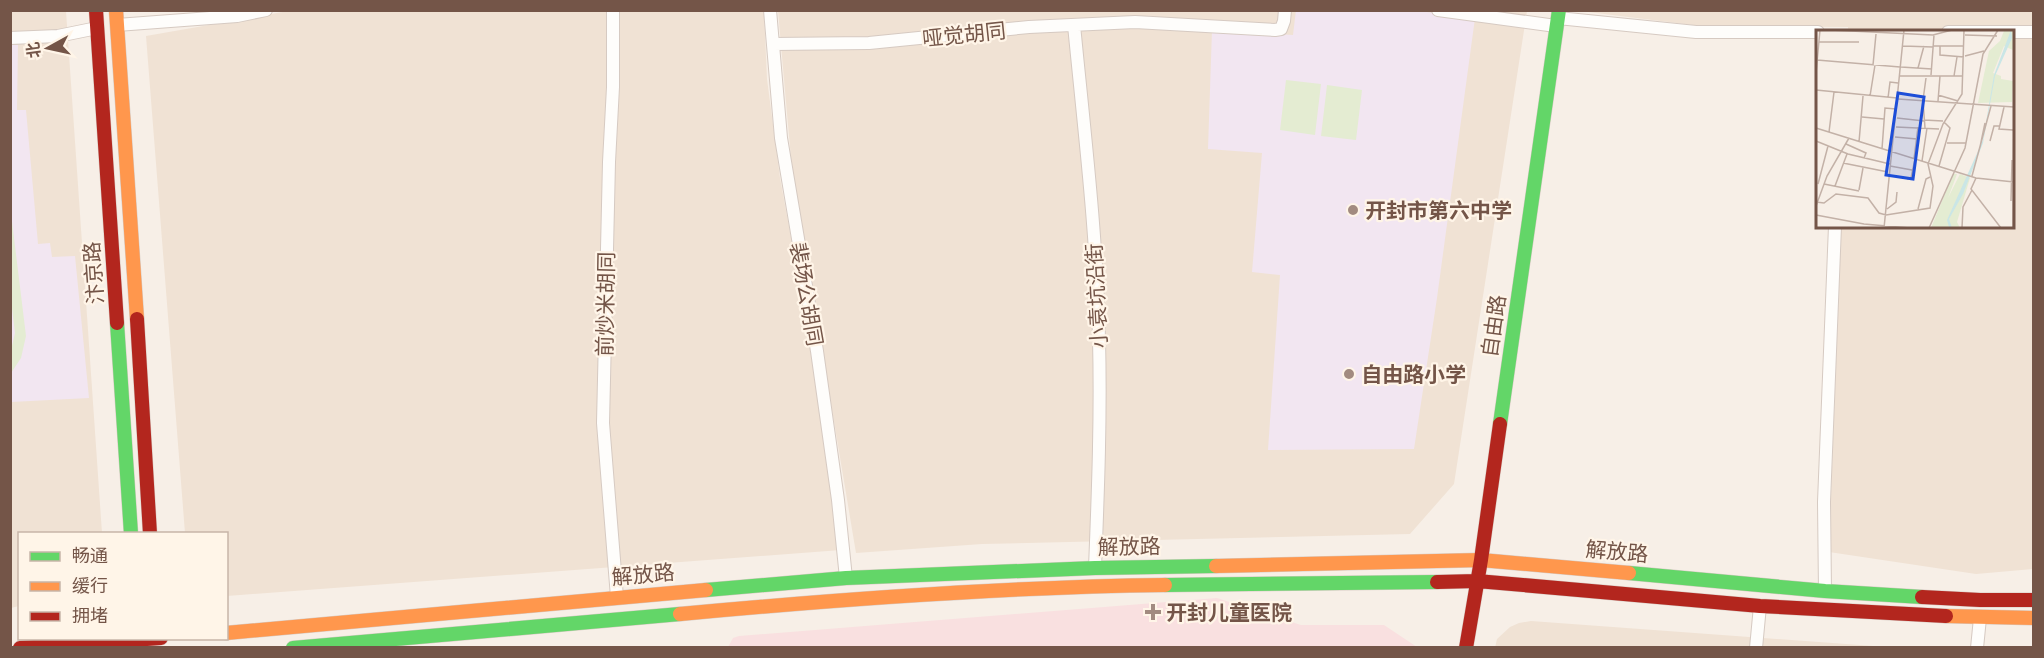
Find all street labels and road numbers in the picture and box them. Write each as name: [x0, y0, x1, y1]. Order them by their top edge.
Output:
street label: 哑觉胡同: [921, 14, 1007, 54]
street label: 汴京路: [75, 240, 111, 306]
street label: 裴场公胡同: [782, 240, 832, 348]
street label: 小袁坑沿街: [1077, 243, 1115, 349]
street label: 前炒米胡同: [588, 251, 622, 357]
street label: 自由路: [1473, 293, 1513, 359]
street label: 解放路: [1097, 529, 1161, 563]
street label: 解放路: [1584, 532, 1650, 570]
street label: 解放路: [610, 555, 676, 593]

